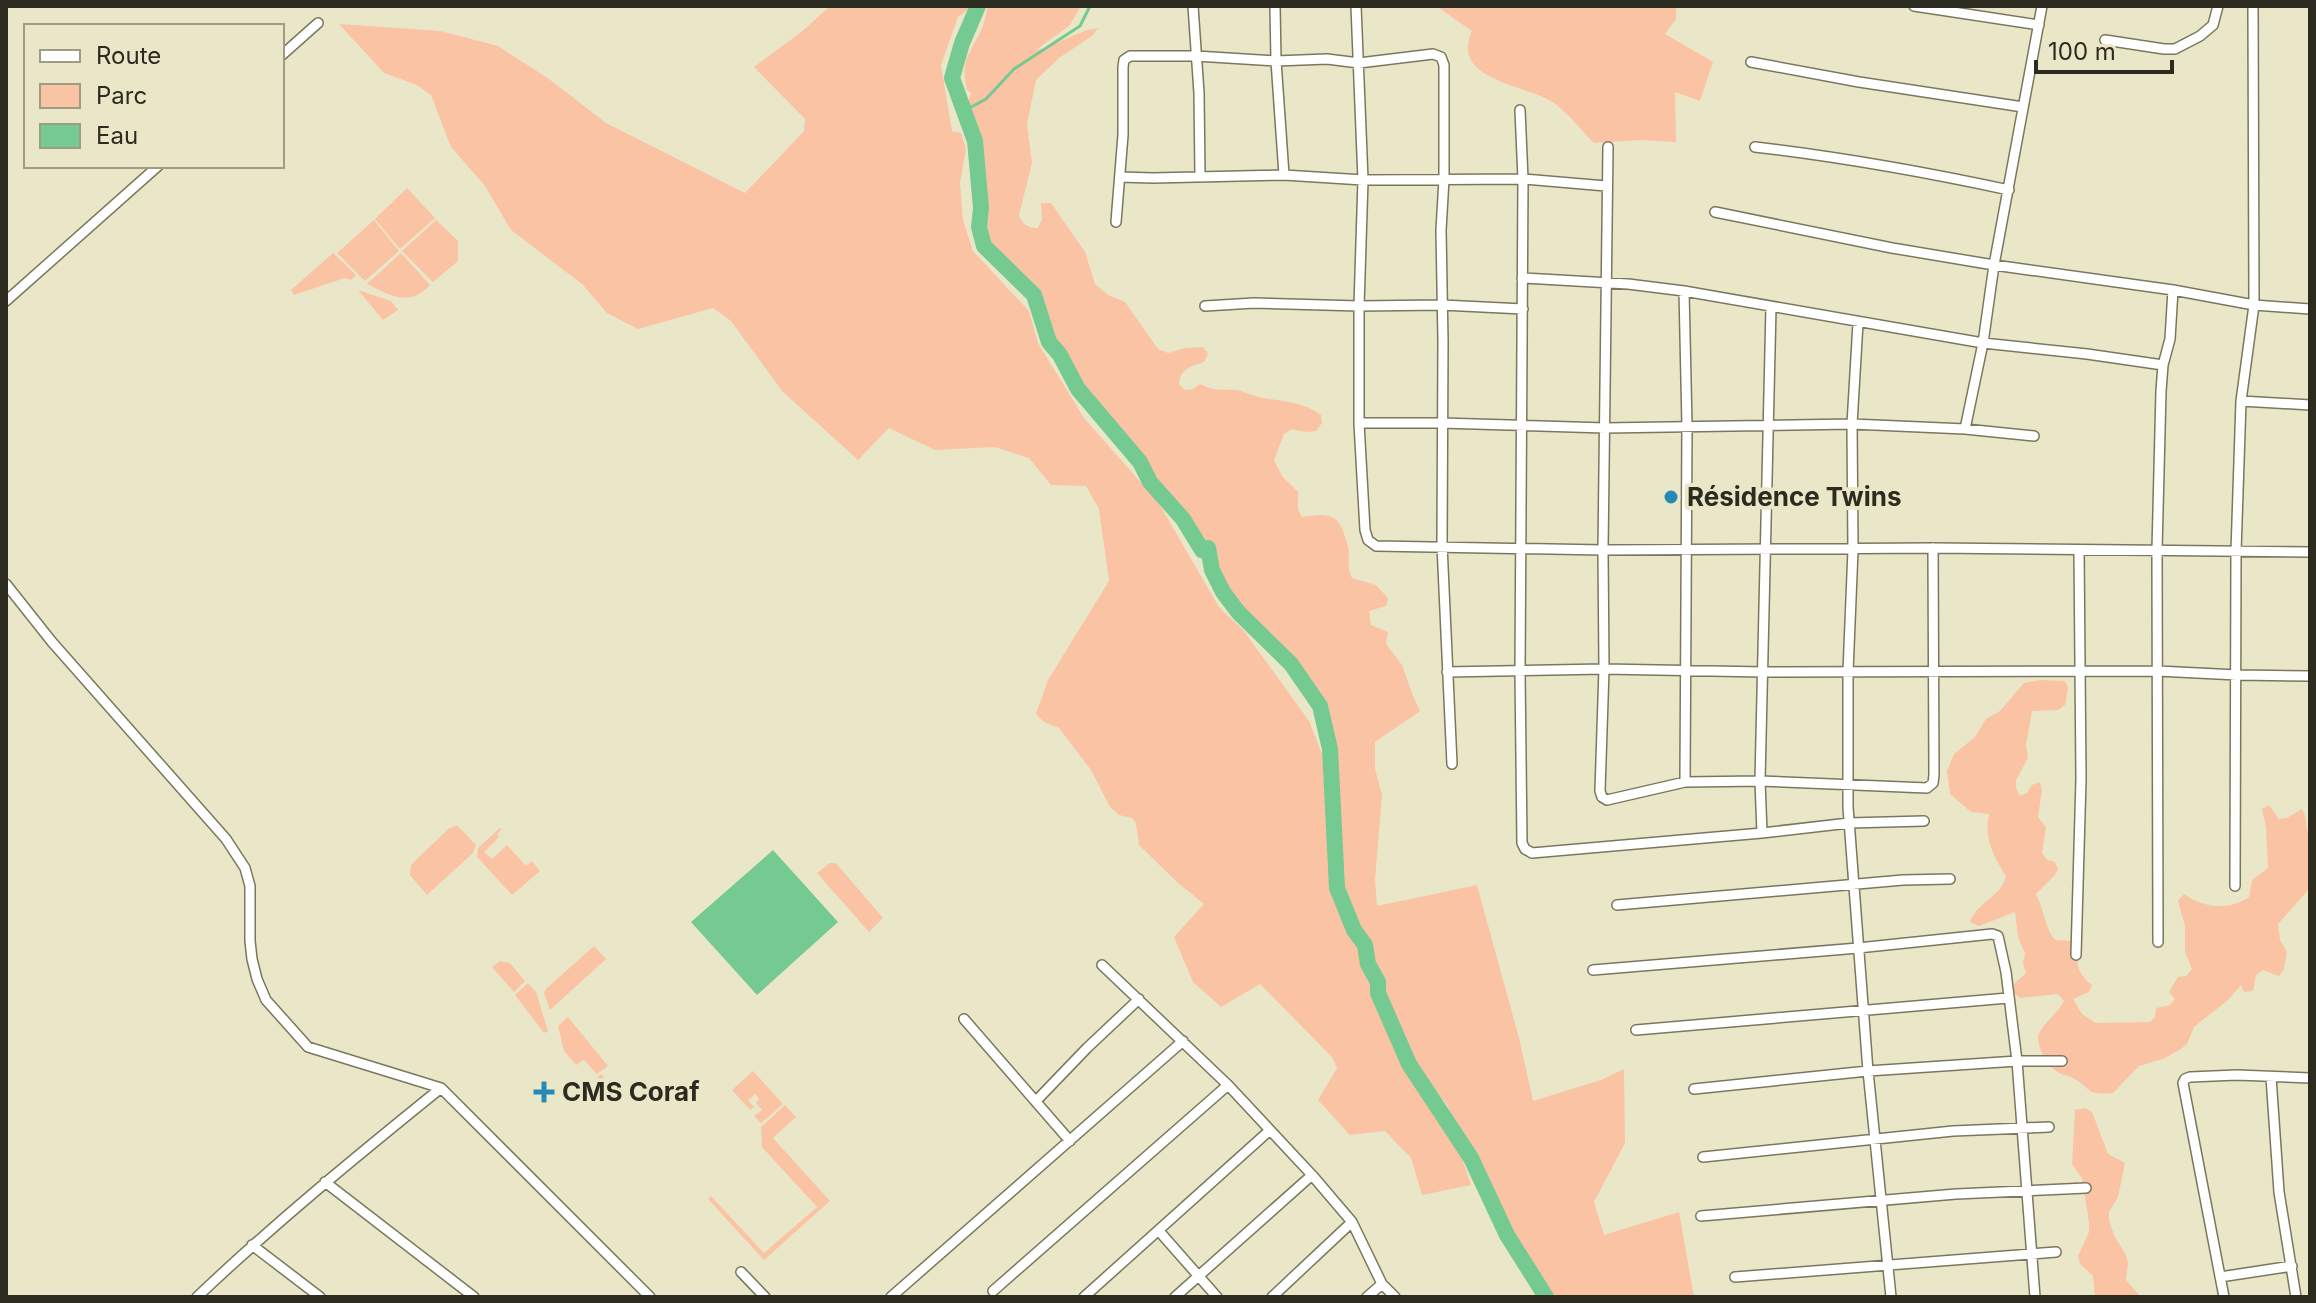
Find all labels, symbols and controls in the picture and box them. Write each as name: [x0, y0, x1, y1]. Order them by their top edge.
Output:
legend: [24, 24, 284, 168]
scale bar: [2036, 24, 2172, 74]
text: 100 m: [2048, 37, 2116, 66]
text: Route: [96, 41, 161, 70]
text: Parc: [96, 81, 147, 110]
text: Eau: [96, 121, 138, 150]
place label: Résidence Twins: [1687, 481, 1902, 512]
marker: Résidence Twins: [1662, 488, 1680, 506]
place label: CMS Coraf: [562, 1076, 700, 1107]
marker: CMS Coraf: [533, 1081, 555, 1103]

